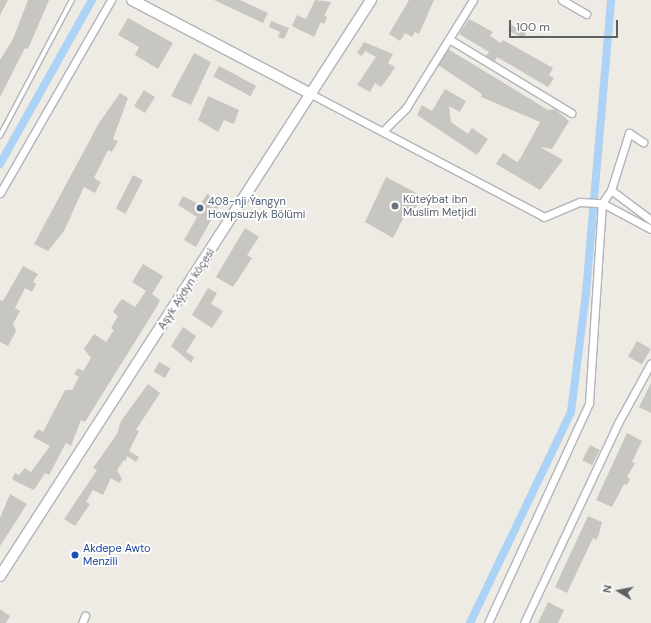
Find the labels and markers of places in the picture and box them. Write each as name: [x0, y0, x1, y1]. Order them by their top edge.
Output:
place label: Küteýbat ibn Muslim Metjidi: [403, 193, 476, 219]
place label: 408-nji Ýangyn Howpsuzlyk Bölümi: [208, 195, 305, 221]
marker: Küteýbat ibn Muslim Metjidi: [390, 201, 400, 211]
marker: 408-nji Ýangyn Howpsuzlyk Bölümi: [195, 203, 205, 213]
place label: Akdepe Awto Menzili: [83, 542, 151, 568]
marker: Akdepe Awto Menzili: [70, 550, 80, 560]

